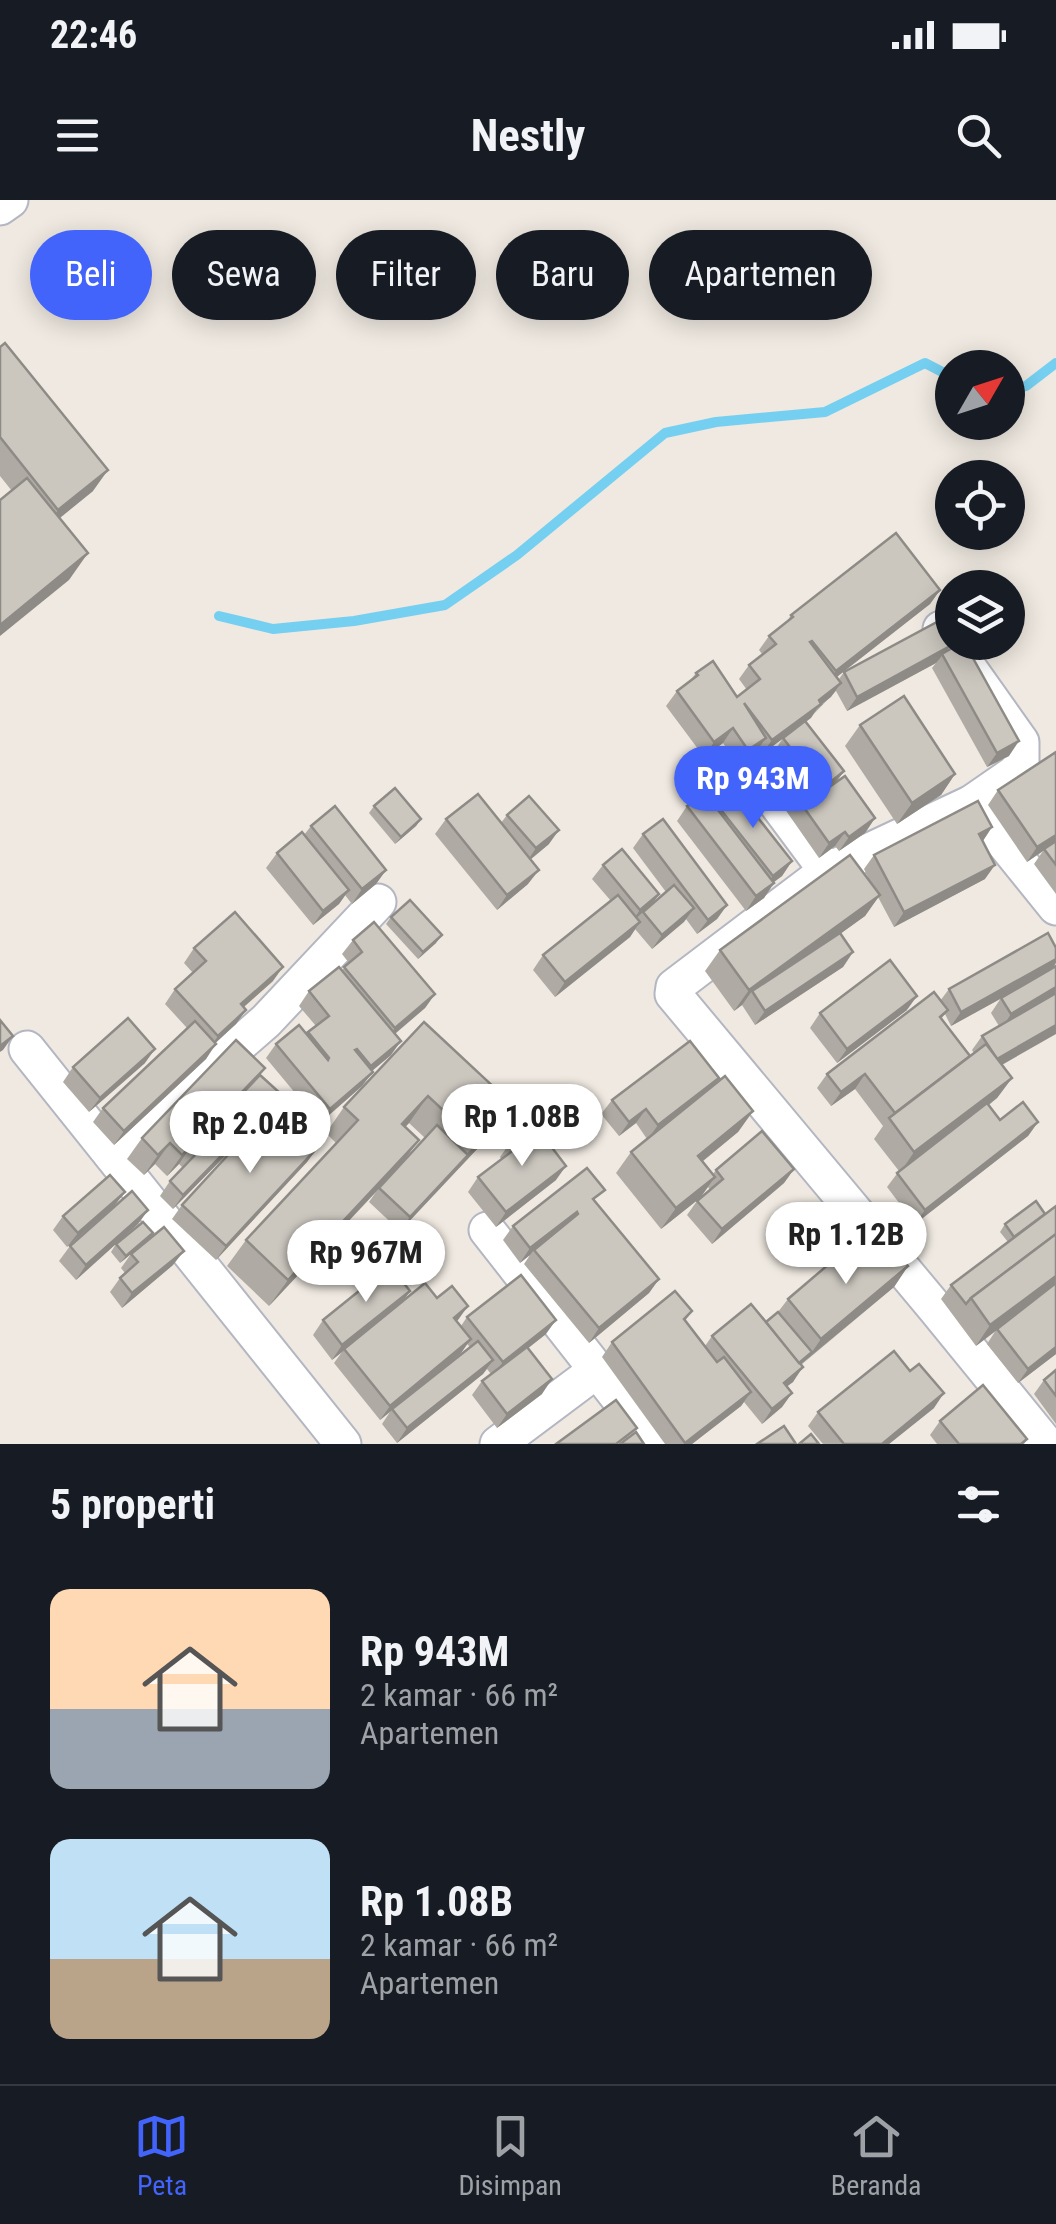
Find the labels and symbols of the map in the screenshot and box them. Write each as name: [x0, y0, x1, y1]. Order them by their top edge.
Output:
north arrow: [935, 350, 1025, 440]
pin: Rp 943M: [661, 746, 845, 831]
pin: Rp 1.08B: [419, 1084, 625, 1169]
pin: Rp 2.04B: [147, 1091, 353, 1176]
pin: Rp 1.12B: [743, 1202, 949, 1287]
pin: Rp 967M: [274, 1220, 458, 1305]

